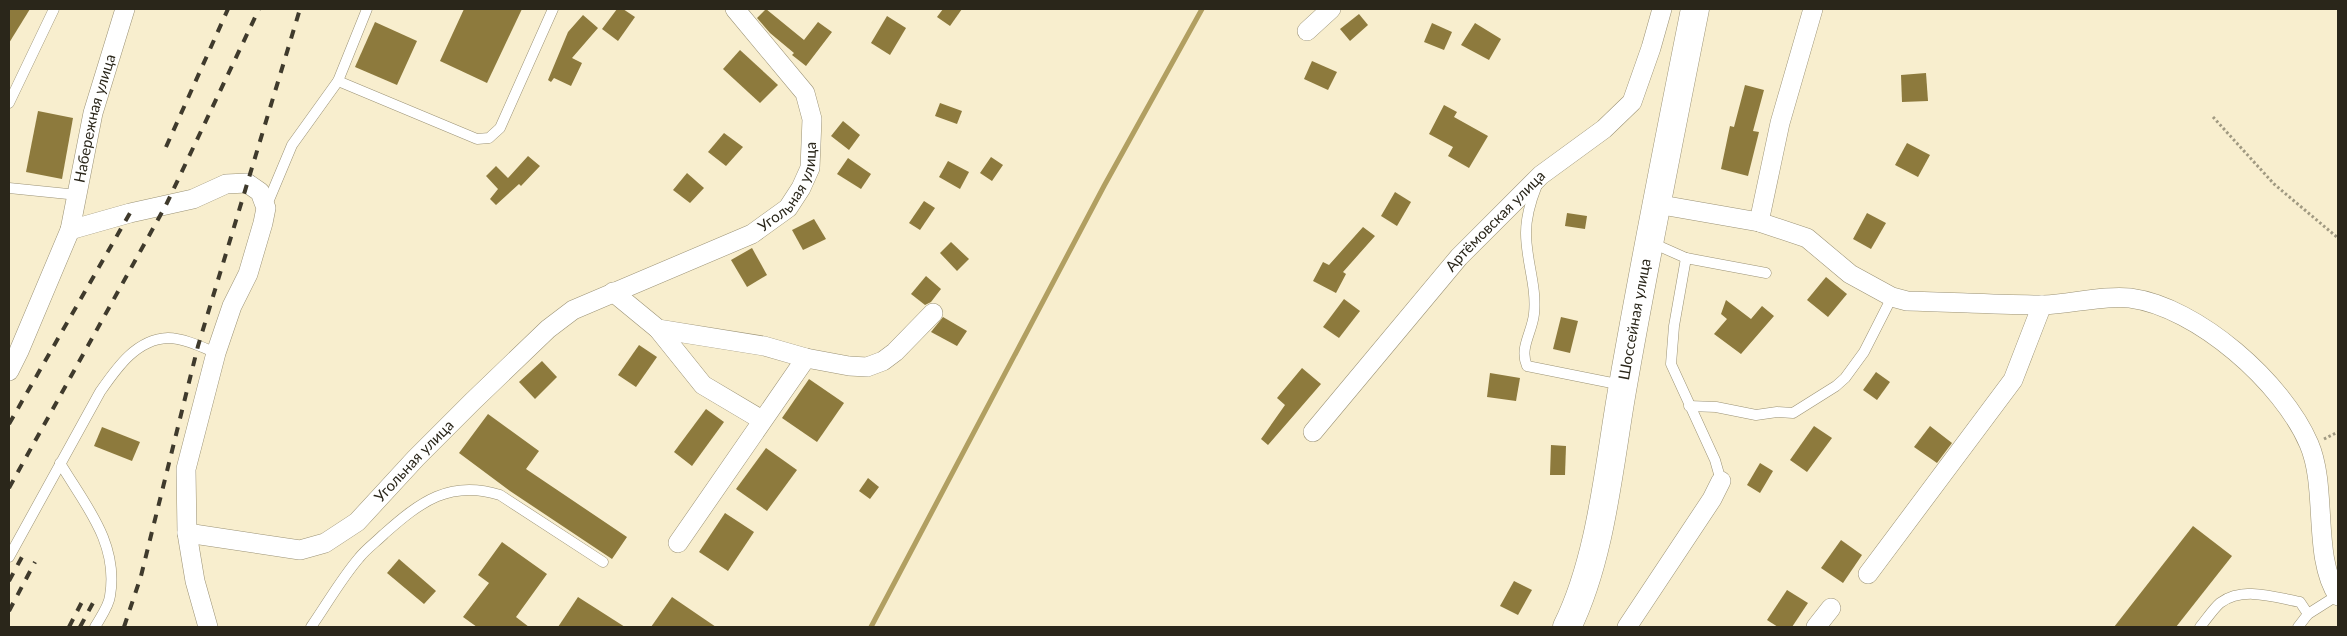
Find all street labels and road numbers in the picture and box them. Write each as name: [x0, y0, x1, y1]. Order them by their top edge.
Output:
street label: Набережная улица: [70, 52, 119, 184]
street label: Угольная улица: [754, 141, 819, 235]
street label: Артёмовская улица: [1441, 166, 1548, 275]
street label: Шоссейная улица: [1614, 257, 1654, 381]
street label: Угольная улица: [370, 416, 457, 505]

